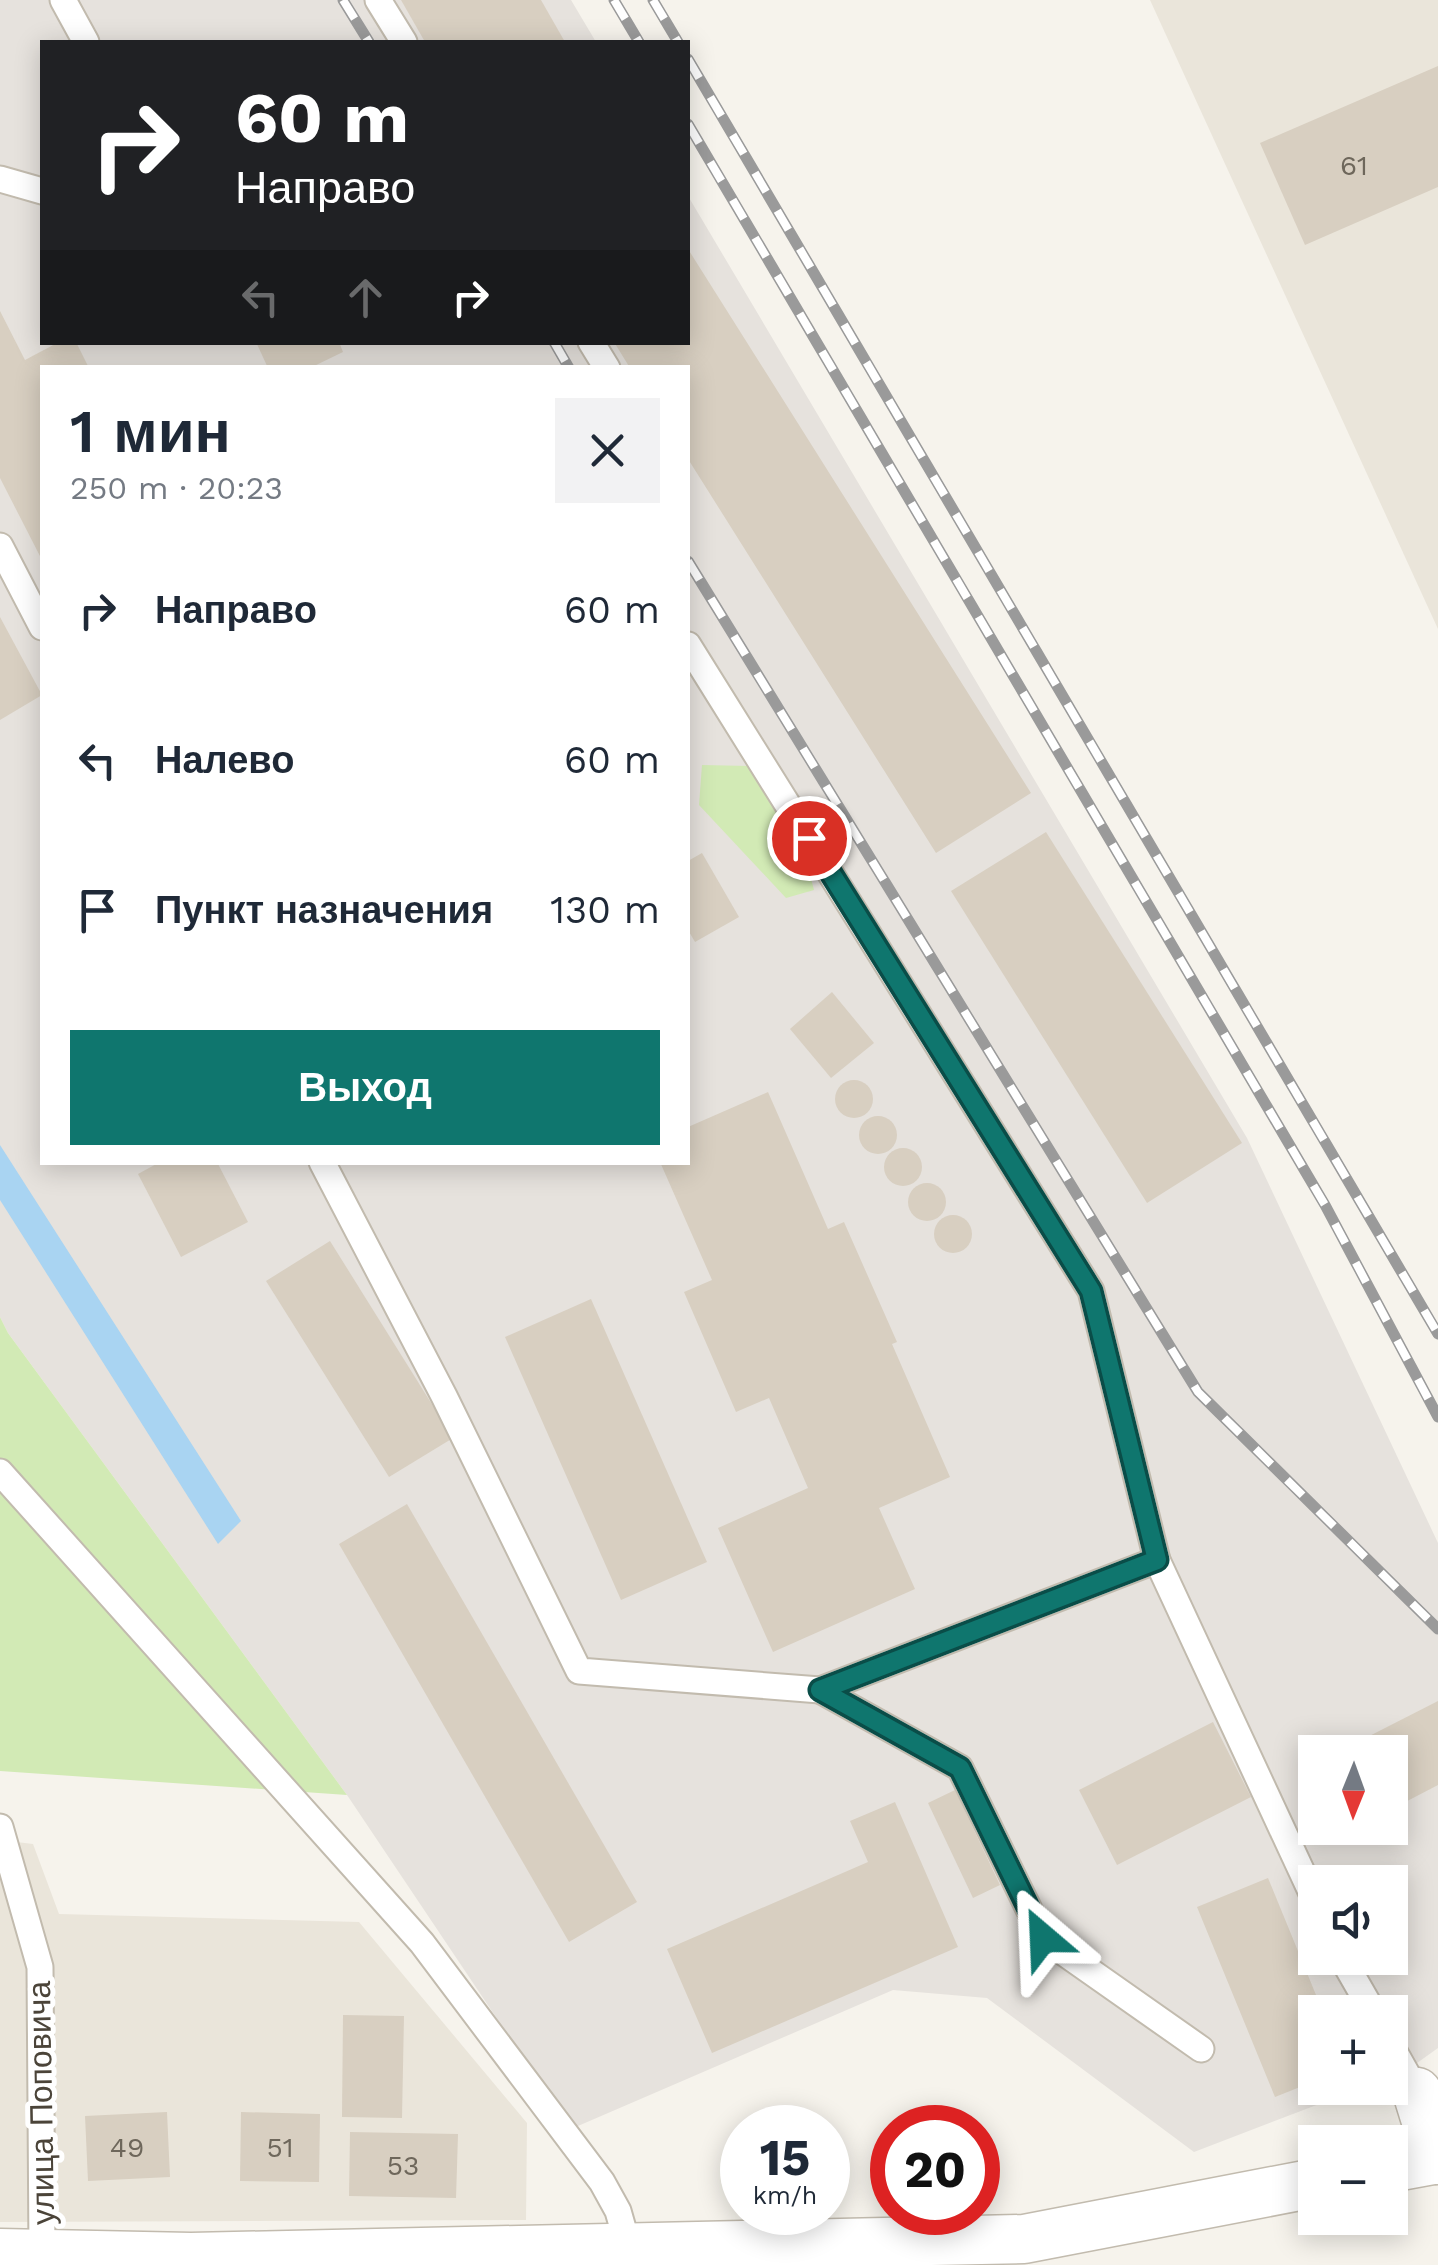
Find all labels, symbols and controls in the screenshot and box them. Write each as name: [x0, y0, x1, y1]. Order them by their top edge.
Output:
text: 60 m: [235, 77, 409, 159]
icon: right: [70, 80, 200, 210]
house number: 61: [1340, 149, 1368, 182]
text: Направо: [235, 161, 415, 214]
icon: left: [233, 270, 288, 325]
icon: ahead: [338, 270, 393, 325]
icon: right: [443, 270, 498, 325]
text: 1 мин: [70, 396, 231, 467]
button: close: [555, 398, 660, 503]
text: 250 m · 20:23: [70, 469, 283, 507]
icon: right: [70, 583, 125, 638]
text: Направо: [155, 588, 317, 632]
text: 60 m: [564, 588, 660, 632]
icon: left: [70, 733, 125, 788]
text: Налево: [155, 738, 294, 782]
text: 60 m: [564, 738, 660, 782]
pin: [767, 796, 852, 881]
icon: arrive: [782, 811, 837, 866]
icon: arrive: [70, 883, 125, 938]
text: Пункт назначения: [155, 888, 493, 932]
text: 130 m: [550, 888, 660, 932]
button: Выход: [70, 1030, 660, 1145]
north arrow: [1298, 1735, 1408, 1845]
map controls: [1298, 1735, 1408, 2235]
button: sound: [1298, 1865, 1408, 1975]
position arrow: [991, 1886, 1095, 1990]
street label: улица Поповича: [20, 1980, 62, 2225]
button: +: [1298, 1995, 1408, 2105]
speed limit sign: 20: [870, 2105, 1000, 2235]
button: −: [1298, 2125, 1408, 2235]
text: 15: [760, 2128, 810, 2187]
house number: 49: [110, 2131, 144, 2164]
house number: 51: [266, 2131, 294, 2164]
house number: 53: [387, 2149, 419, 2182]
text: km/h: [753, 2181, 817, 2210]

